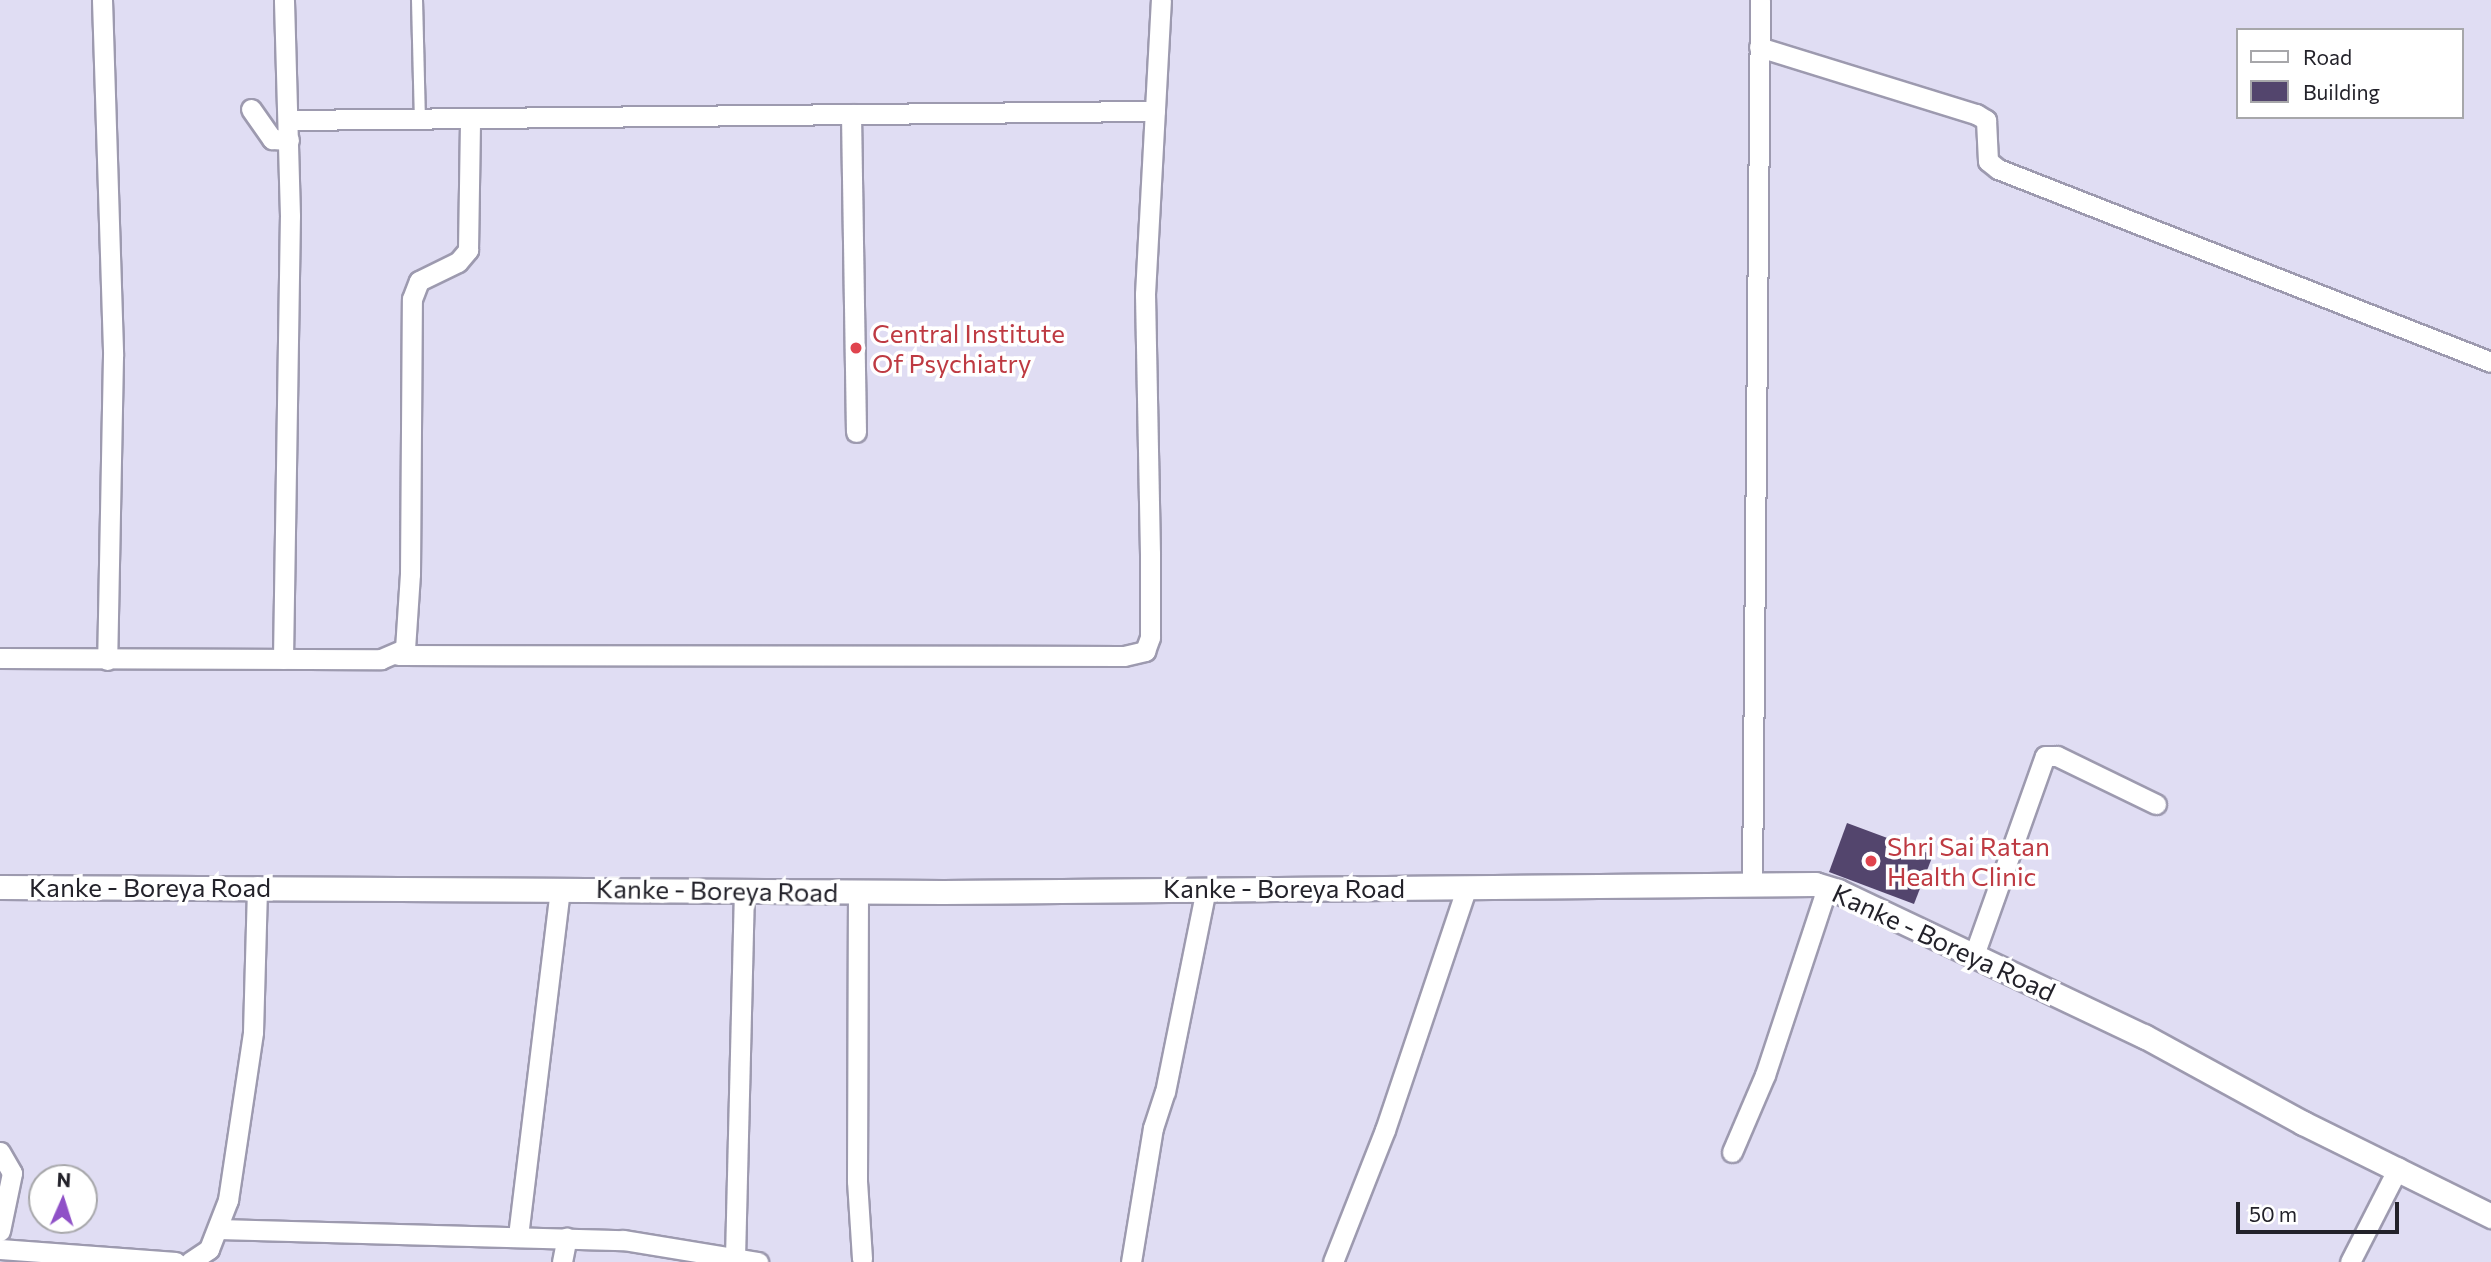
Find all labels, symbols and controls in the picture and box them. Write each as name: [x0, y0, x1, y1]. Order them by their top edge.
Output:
legend: [2236, 28, 2463, 119]
text: Road: [2303, 44, 2352, 69]
text: Building: [2303, 79, 2380, 104]
place label: Central Institute Of Psychiatry: [872, 317, 1065, 378]
marker: Central Institute Of Psychiatry: [846, 338, 866, 358]
place label: Shri Sai Ratan Health Clinic: [1887, 830, 2050, 892]
marker: Shri Sai Ratan Health Clinic: [1861, 851, 1881, 871]
street label: Kanke - Boreya Road: [29, 871, 271, 903]
street label: Kanke - Boreya Road: [596, 872, 838, 908]
street label: Kanke - Boreya Road: [1163, 872, 1405, 904]
street label: Kanke - Boreya Road: [1828, 877, 2060, 1007]
north arrow: [28, 1164, 98, 1234]
text: N: [56, 1168, 72, 1191]
scale bar: [2239, 1188, 2402, 1232]
text: 50 m: [2249, 1201, 2297, 1226]

